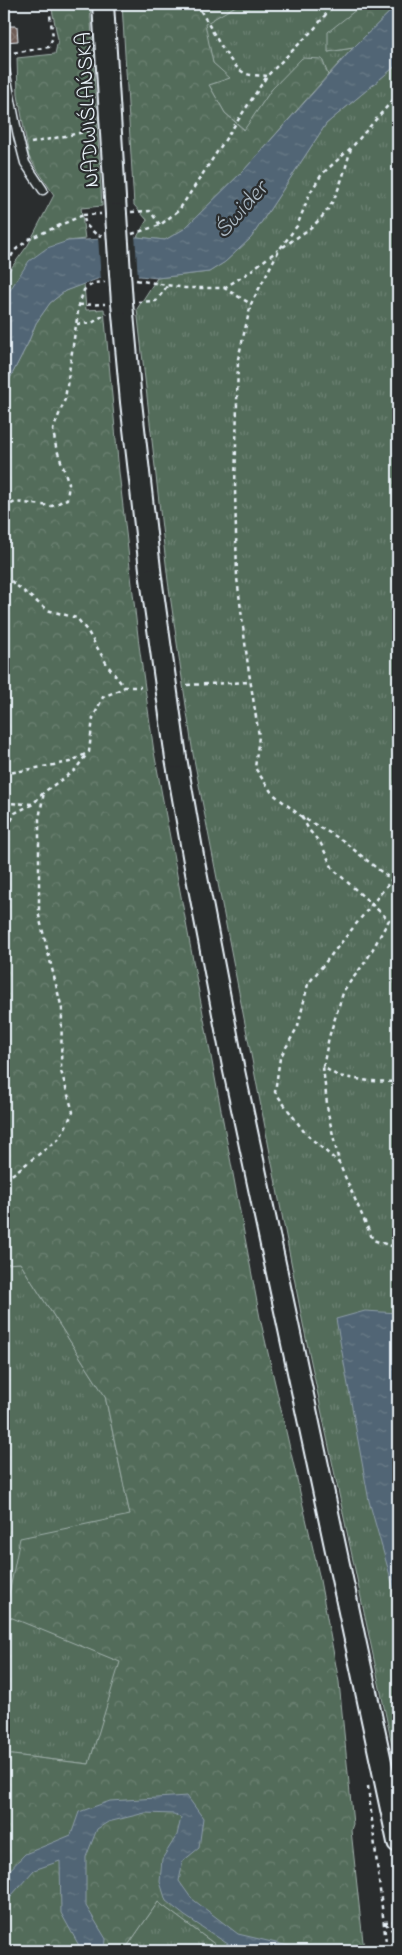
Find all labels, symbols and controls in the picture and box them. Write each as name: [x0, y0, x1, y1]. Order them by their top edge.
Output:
street label: NADWIŚLAŃSKA: [69, 31, 109, 188]
water label: Świder: [206, 172, 279, 247]

